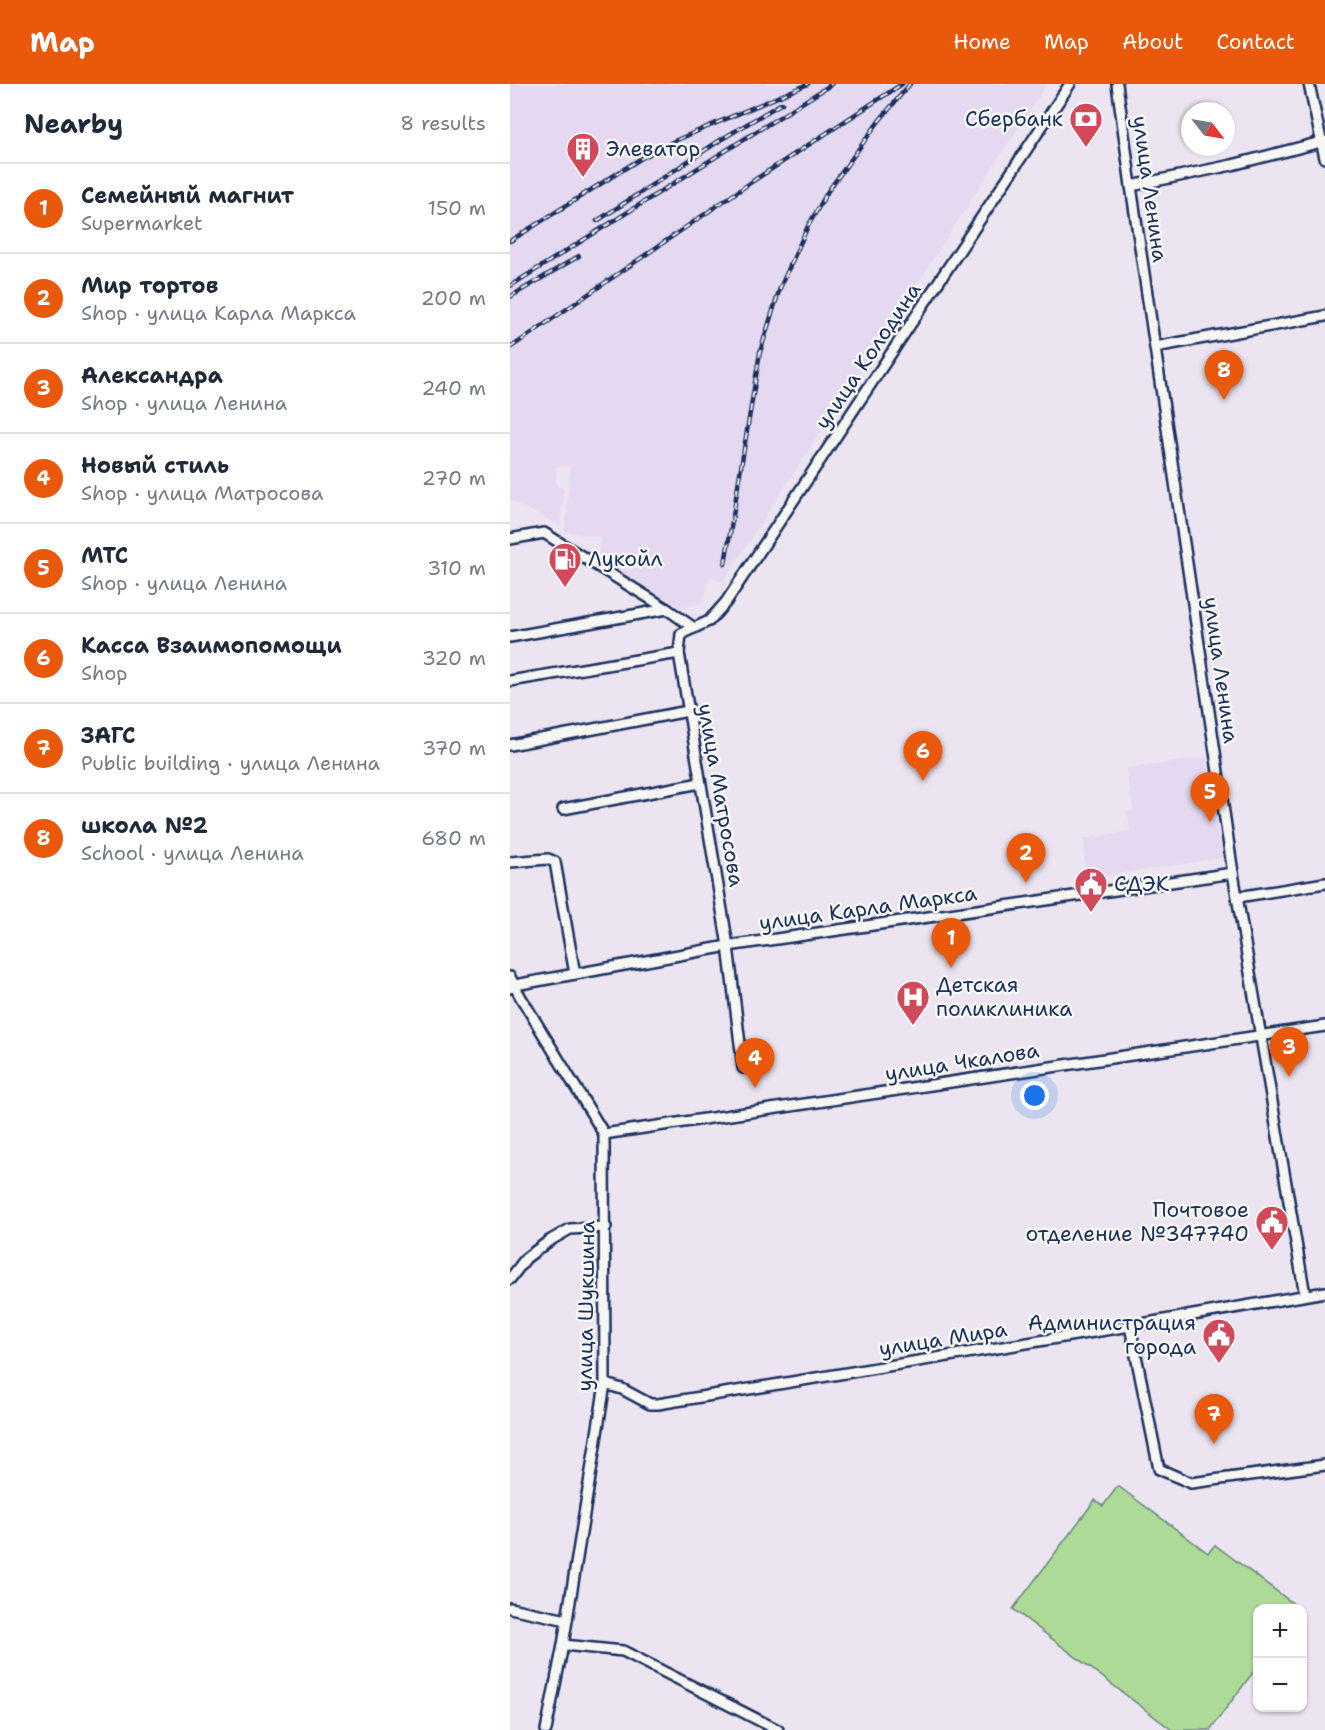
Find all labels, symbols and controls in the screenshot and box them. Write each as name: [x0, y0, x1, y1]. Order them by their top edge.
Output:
text: Map: [30, 23, 95, 61]
text: Home: [953, 28, 1011, 56]
text: Map: [1044, 28, 1089, 56]
text: About: [1122, 28, 1183, 56]
text: Contact: [1216, 28, 1295, 56]
bank icon: Сбербанк: [1068, 101, 1104, 148]
north arrow: [1181, 102, 1235, 156]
place label: Сбербанк: [965, 105, 1063, 133]
text: Nearby: [24, 106, 123, 141]
text: 8 results: [400, 110, 486, 136]
street label: улица Ленина: [1126, 114, 1174, 264]
building icon: Элеватор: [565, 131, 601, 178]
place label: Элеватор: [606, 135, 700, 163]
text: Семейный магнит: [81, 181, 294, 210]
text: 1: [39, 195, 48, 221]
text: 150 m: [428, 195, 486, 221]
text: Supermarket: [81, 210, 203, 236]
text: Мир тортов: [81, 271, 218, 300]
street label: улица Колодина: [809, 277, 927, 435]
text: 2: [37, 285, 51, 311]
text: 200 m: [421, 285, 486, 311]
text: Shop · улица Карла Маркса: [81, 300, 356, 326]
pin: 8: [1204, 350, 1244, 400]
text: Александра: [81, 361, 223, 390]
text: 3: [37, 375, 51, 401]
text: 240 m: [421, 375, 486, 401]
text: Shop · улица Ленина: [81, 390, 287, 416]
text: Новый стиль: [81, 451, 229, 480]
text: 4: [37, 465, 51, 491]
text: 270 m: [422, 465, 486, 491]
text: Shop · улица Матросова: [81, 480, 323, 506]
text: МТС: [81, 541, 128, 570]
fuel station icon: Лукойл: [547, 541, 583, 588]
place label: Лукойл: [588, 545, 663, 573]
text: 5: [37, 555, 50, 581]
text: 310 m: [427, 555, 486, 581]
text: Shop · улица Ленина: [81, 570, 287, 596]
street label: улица Ленина: [1197, 595, 1245, 745]
text: Касса Взаимопомощи: [81, 631, 342, 660]
text: 6: [37, 645, 51, 671]
text: 320 m: [422, 645, 486, 671]
text: Shop: [81, 660, 128, 686]
street label: улица Матросова: [691, 701, 751, 889]
text: ЗАГС: [81, 721, 136, 750]
pin: 6: [904, 732, 942, 781]
text: 7: [37, 735, 51, 761]
text: 370 m: [422, 735, 486, 761]
text: Public building · улица Ленина: [81, 750, 380, 776]
pin: 5: [1190, 772, 1230, 822]
text: школа №2: [81, 811, 208, 840]
text: 8: [37, 825, 51, 851]
text: 680 m: [421, 825, 486, 851]
pin: 2: [1006, 834, 1046, 883]
text: School · улица Ленина: [81, 840, 304, 866]
public building icon: СДЭК: [1073, 866, 1109, 913]
place label: СДЭК: [1114, 870, 1170, 898]
street label: улица Карла Маркса: [757, 879, 979, 937]
pin: 1: [932, 918, 970, 968]
place label: Детская поликлиника: [936, 971, 1072, 1023]
hospital icon: Детская поликлиника: [895, 979, 931, 1026]
pin: 3: [1270, 1028, 1308, 1077]
street label: улица Чкалова: [883, 1036, 1041, 1088]
pin: 4: [736, 1038, 774, 1088]
your location: [1020, 1081, 1049, 1110]
place label: Почтовое отделение №347740: [1026, 1196, 1249, 1248]
public building icon: Почтовое отделение №347740: [1254, 1204, 1290, 1251]
street label: улица Шукшина: [571, 1220, 601, 1392]
place label: Администрация города: [1028, 1309, 1196, 1361]
street label: улица Мира: [877, 1315, 1009, 1363]
public building icon: Администрация города: [1201, 1317, 1237, 1364]
pin: 7: [1194, 1394, 1234, 1444]
map controls: [1253, 1604, 1307, 1712]
button: +: [1253, 1604, 1307, 1658]
button: −: [1253, 1658, 1307, 1712]

